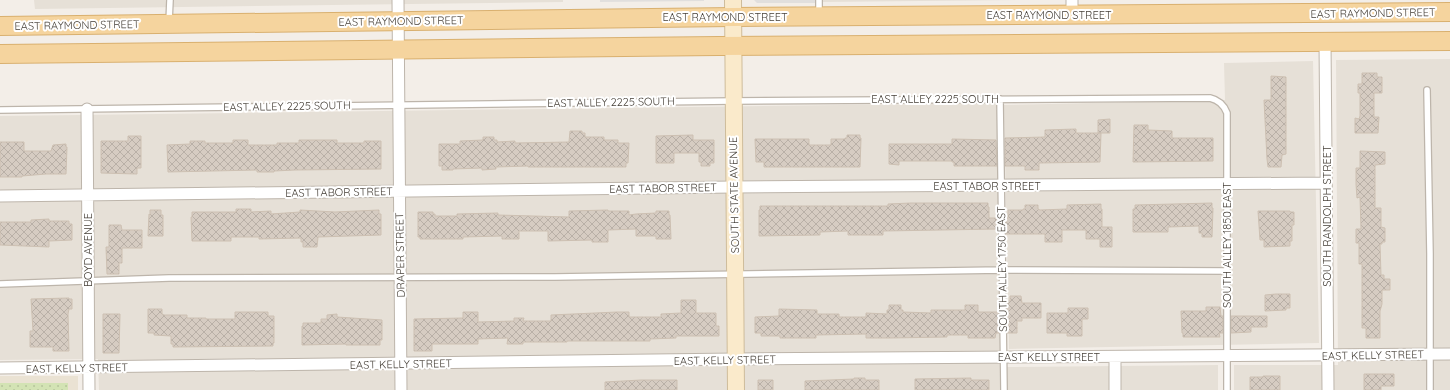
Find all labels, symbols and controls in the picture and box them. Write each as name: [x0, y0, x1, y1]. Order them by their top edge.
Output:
street label: EAST RAYMOND STREET: [1310, 5, 1436, 21]
street label: EAST RAYMOND STREET: [986, 8, 1112, 22]
street label: EAST RAYMOND STREET: [662, 10, 788, 24]
street label: EAST RAYMOND STREET: [338, 13, 464, 29]
street label: EAST RAYMOND STREET: [14, 17, 140, 33]
street label: EAST ALLEY 2225 SOUTH: [871, 92, 999, 106]
street label: EAST ALLEY 2225 SOUTH: [547, 94, 675, 110]
street label: EAST ALLEY 2225 SOUTH: [223, 98, 351, 114]
street label: SOUTH STATE AVENUE: [726, 137, 742, 253]
street label: SOUTH RANDOLPH STREET: [1320, 145, 1334, 287]
street label: EAST TABOR STREET: [933, 179, 1041, 193]
street label: EAST TABOR STREET: [609, 180, 717, 196]
street label: SOUTH ALLEY 1850 EAST: [1220, 182, 1234, 308]
street label: EAST TABOR STREET: [285, 184, 393, 200]
street label: SOUTH ALLEY 1750 EAST: [994, 206, 1010, 332]
street label: DRAPER STREET: [392, 212, 408, 298]
street label: BOYD AVENUE: [81, 213, 95, 287]
street label: EAST KELLY STREET: [1322, 347, 1425, 363]
street label: EAST KELLY STREET: [998, 350, 1101, 364]
street label: EAST KELLY STREET: [674, 352, 777, 368]
street label: EAST KELLY STREET: [350, 356, 453, 372]
street label: EAST KELLY STREET: [26, 360, 129, 376]

